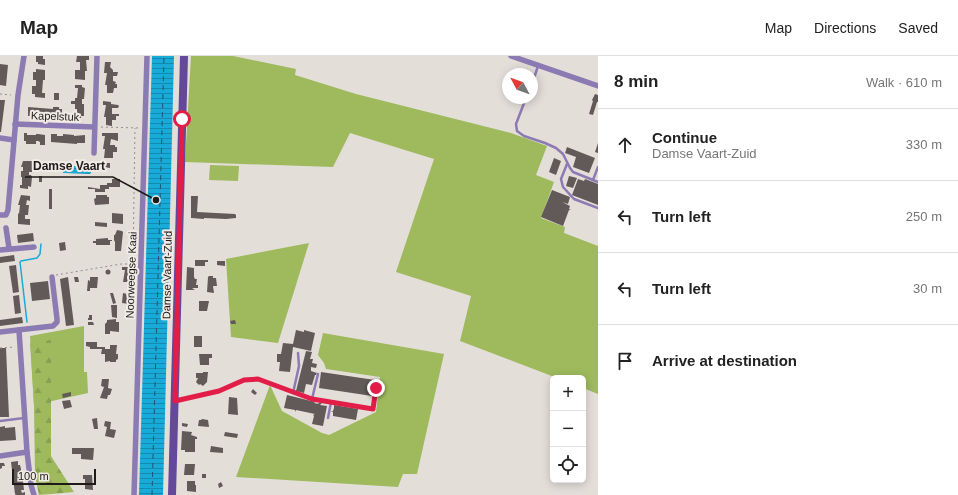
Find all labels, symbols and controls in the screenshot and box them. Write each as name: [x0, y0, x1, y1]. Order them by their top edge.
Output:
text: Map: [20, 17, 58, 38]
text: Map: [765, 20, 792, 36]
text: Directions: [814, 20, 876, 36]
text: Saved: [898, 20, 938, 36]
north arrow: [502, 68, 538, 104]
text: 8 min: [614, 72, 658, 91]
text: Walk · 610 m: [866, 75, 942, 90]
street label: Kapelstuk: [31, 109, 80, 123]
route start: [173, 110, 191, 128]
text: Continue: [652, 129, 717, 146]
icon: ahead: [614, 134, 636, 156]
text: 330 m: [906, 137, 942, 152]
text: Damse Vaart-Zuid: [652, 146, 757, 161]
callout: Damse Vaart: [25, 153, 113, 177]
text: Damse Vaart: [33, 159, 105, 173]
icon: left: [614, 206, 636, 228]
text: Turn left: [652, 208, 711, 225]
text: 250 m: [906, 209, 942, 224]
street label: Noorweegse Kaai: [123, 231, 139, 319]
street label: Damse Vaart-Zuid: [160, 231, 174, 319]
icon: left: [614, 278, 636, 300]
text: Turn left: [652, 280, 711, 297]
text: 30 m: [913, 281, 942, 296]
icon: arrive: [614, 350, 636, 372]
text: Arrive at destination: [652, 352, 797, 369]
map controls: [550, 375, 586, 483]
button: +: [550, 375, 586, 411]
route end: [367, 379, 385, 397]
button: −: [550, 411, 586, 447]
button: locate: [550, 447, 586, 483]
scale bar: [12, 467, 96, 486]
text: 100 m: [18, 470, 49, 482]

